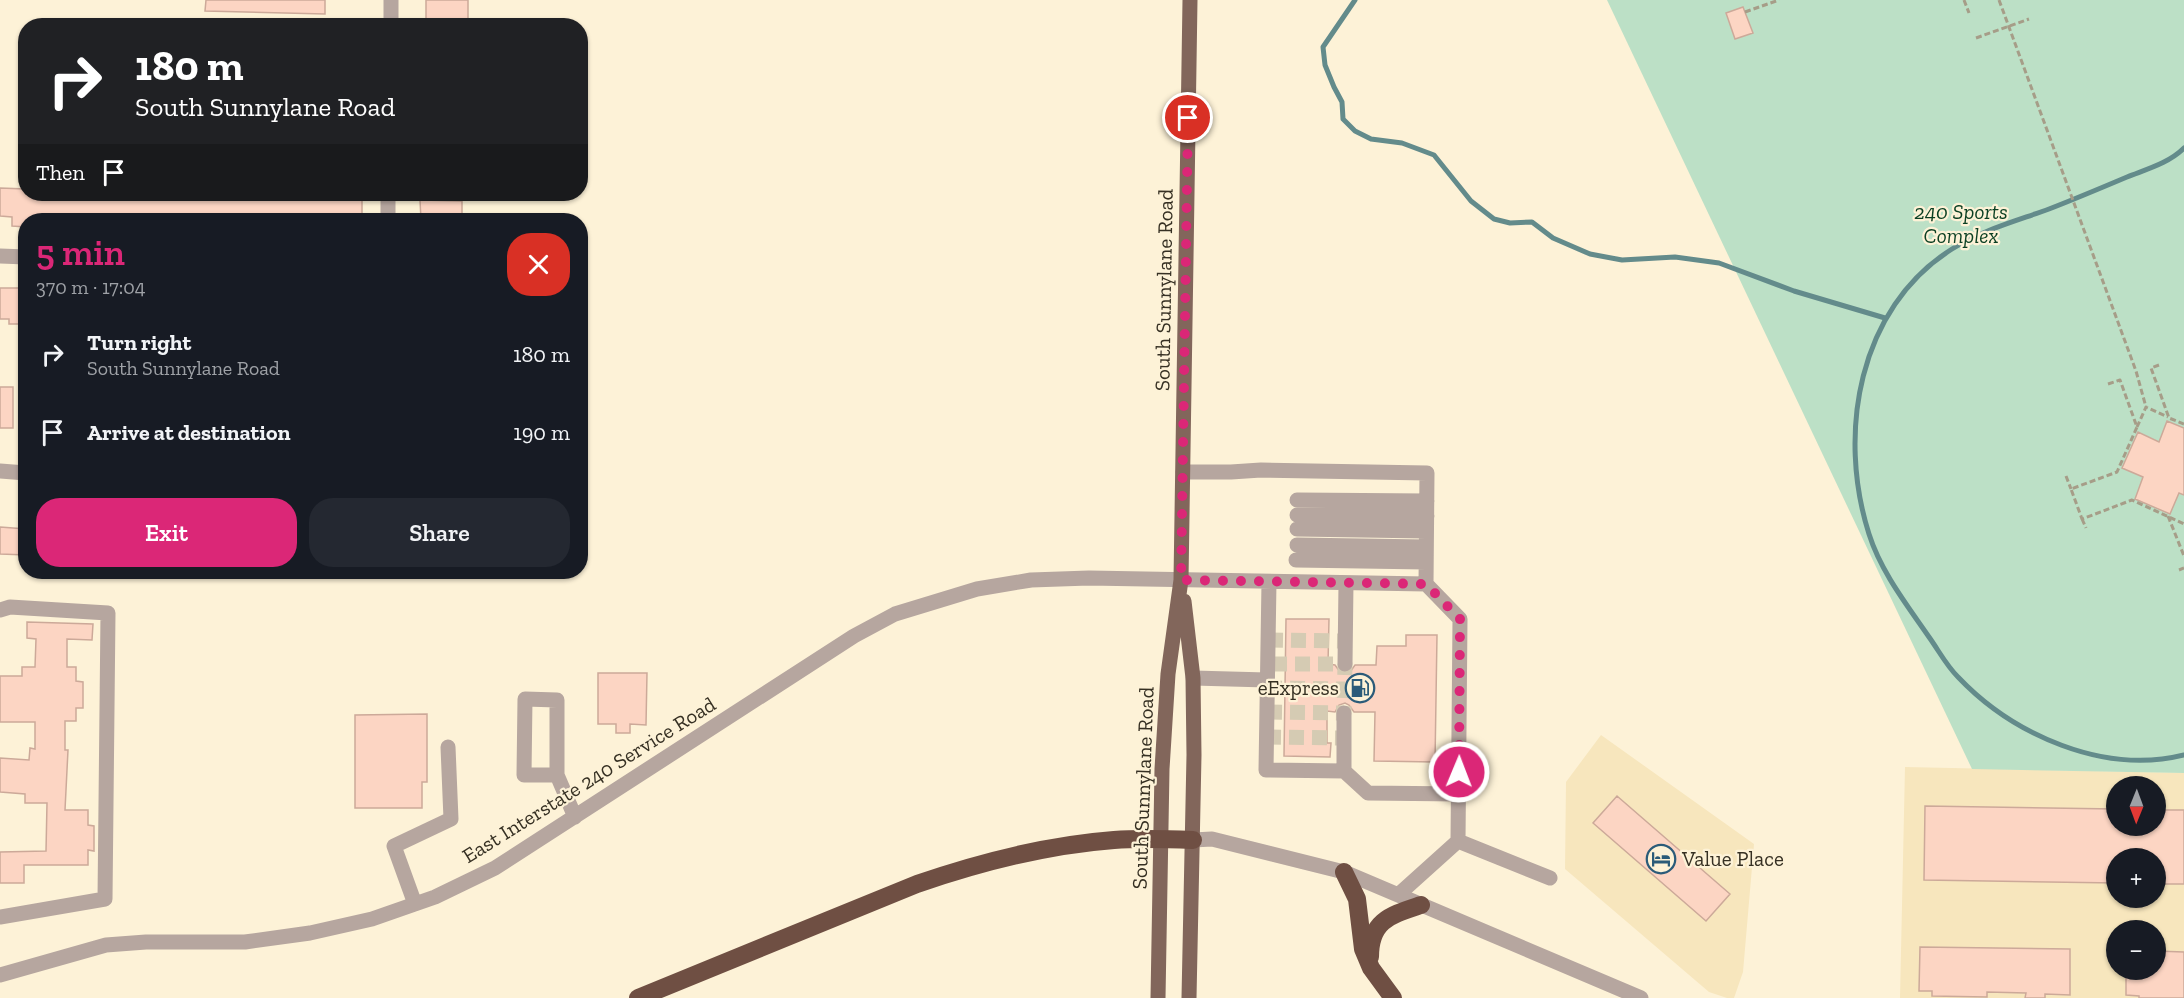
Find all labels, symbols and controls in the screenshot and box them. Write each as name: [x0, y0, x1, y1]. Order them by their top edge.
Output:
text: 180 m: [135, 40, 243, 91]
icon: right: [36, 42, 114, 120]
text: South Sunnylane Road: [135, 91, 395, 123]
pin: [1162, 92, 1213, 143]
icon: arrive: [1171, 101, 1204, 134]
icon: arrive: [97, 156, 130, 189]
text: Then: [36, 159, 85, 186]
street label: South Sunnylane Road: [1149, 188, 1178, 391]
park label: 240 Sports Complex: [1914, 199, 2008, 248]
text: 5 min: [36, 231, 125, 274]
button: close: [507, 233, 570, 296]
text: 370 m · 17:04: [36, 275, 146, 299]
text: Turn right: [87, 329, 191, 356]
icon: right: [36, 338, 69, 371]
text: 180 m: [513, 341, 570, 368]
text: South Sunnylane Road: [87, 356, 280, 380]
icon: arrive: [36, 416, 69, 449]
text: Arrive at destination: [87, 419, 290, 446]
text: 190 m: [513, 419, 570, 446]
button: Exit: [36, 498, 297, 567]
button: Share: [309, 498, 570, 567]
fuel station icon: eExpress: [1344, 672, 1376, 704]
place label: eExpress: [1258, 675, 1339, 700]
street label: South Sunnylane Road: [1126, 686, 1159, 890]
street label: East Interstate 240 Service Road: [457, 691, 720, 868]
position arrow: [1427, 740, 1491, 804]
north arrow: [2106, 776, 2166, 836]
map controls: [2106, 776, 2166, 980]
hotel icon: Value Place: [1645, 843, 1677, 875]
place label: Value Place: [1681, 846, 1784, 871]
button: +: [2106, 848, 2166, 908]
button: −: [2106, 920, 2166, 980]

